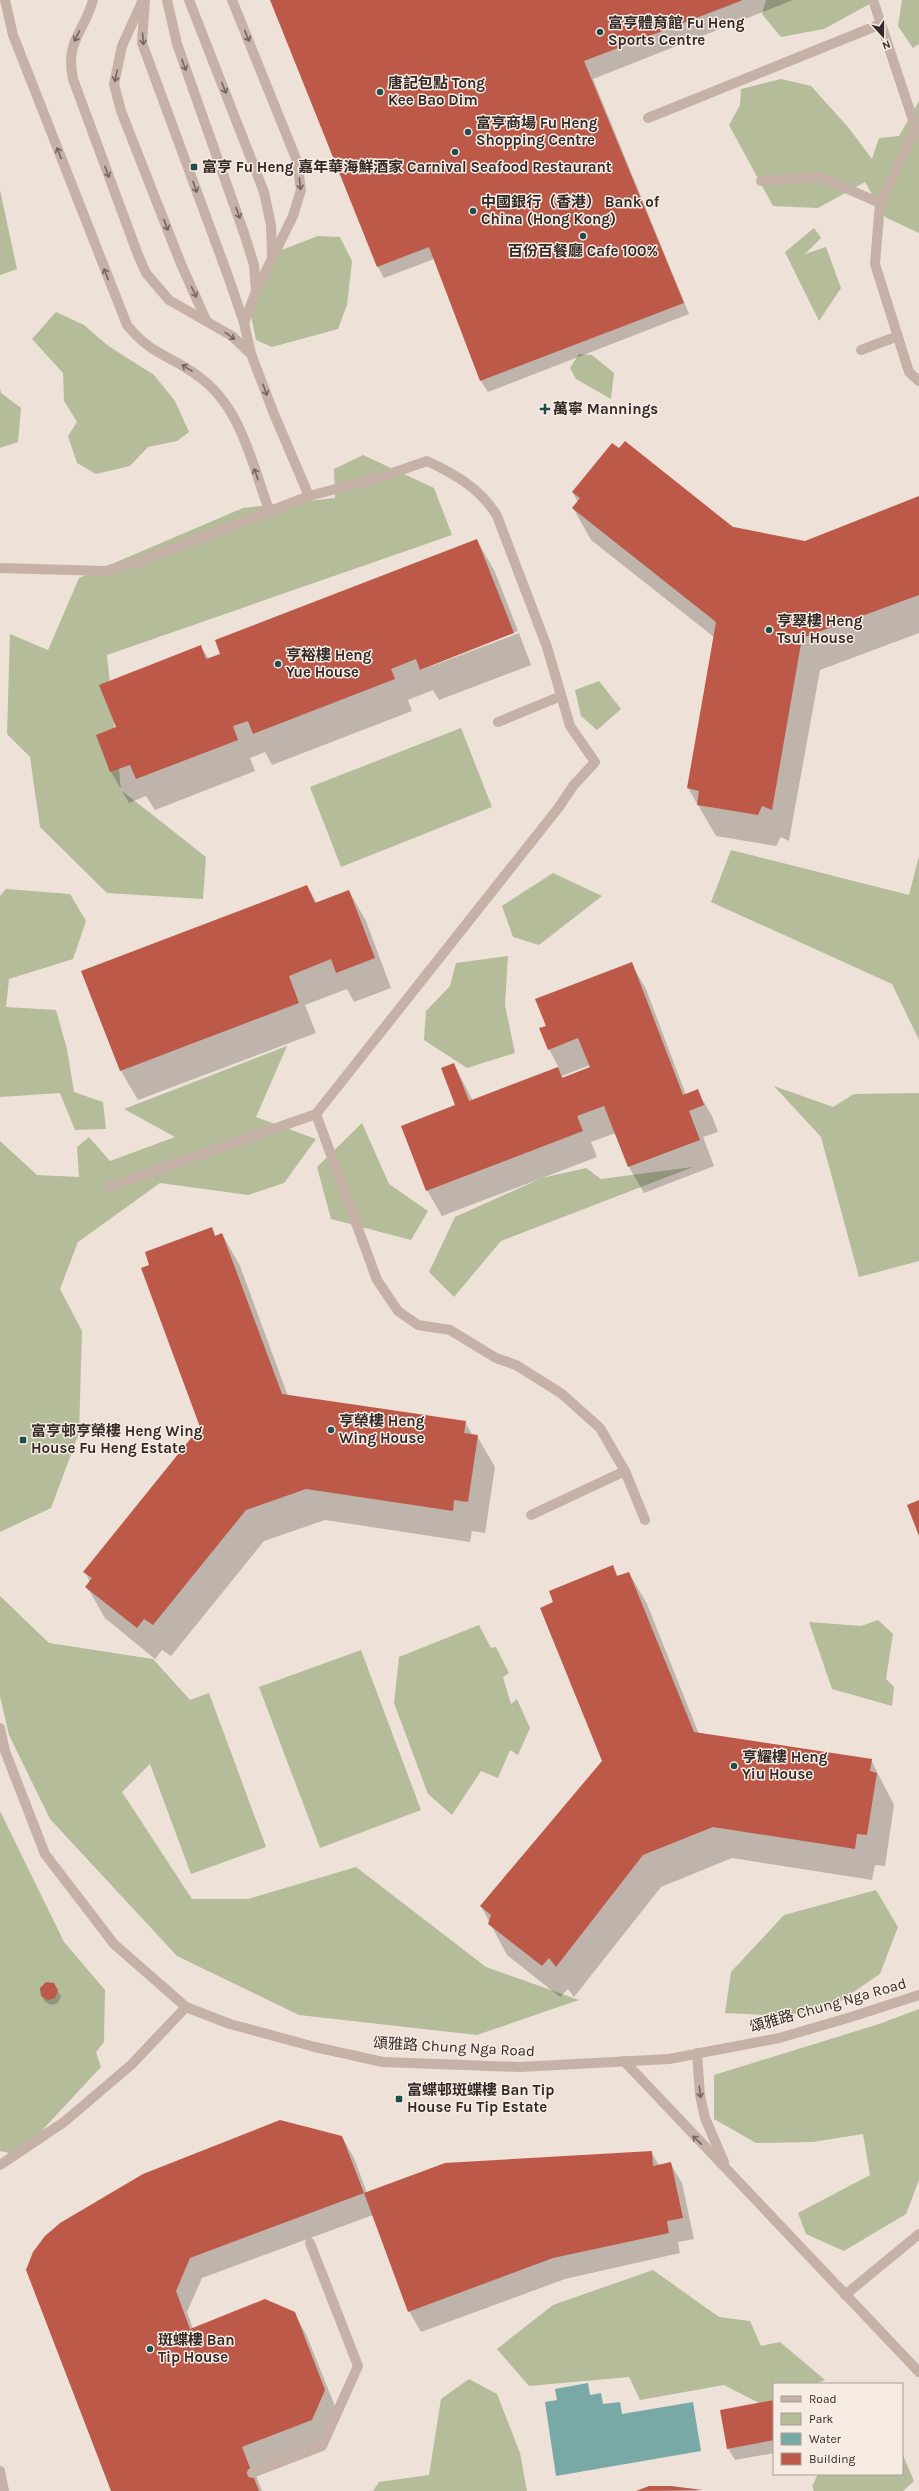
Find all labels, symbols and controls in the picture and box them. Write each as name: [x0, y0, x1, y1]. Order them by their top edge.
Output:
place label: 富亨體育館 Fu Heng Sports Centre: [608, 14, 745, 49]
north arrow: [863, 16, 903, 56]
marker: 富亨體育館 Fu Heng Sports Centre: [595, 27, 605, 37]
one-way arrow: [73, 29, 80, 41]
one-way arrow: [243, 30, 251, 42]
one-way arrow: [139, 32, 146, 45]
text: N: [880, 37, 892, 52]
one-way arrow: [181, 58, 189, 70]
one-way arrow: [111, 69, 119, 82]
place label: 唐記包點 Tong Kee Bao Dim: [388, 74, 485, 109]
one-way arrow: [221, 82, 229, 94]
marker: 唐記包點 Tong Kee Bao Dim: [375, 87, 385, 97]
place label: 富亨商場 Fu Heng Shopping Centre: [476, 114, 598, 149]
marker: 富亨商場 Fu Heng Shopping Centre: [463, 127, 473, 137]
one-way arrow: [54, 147, 62, 159]
marker: 嘉年華海鮮酒家 Carnival Seafood Restaurant: [450, 147, 460, 157]
place label: 富亨 Fu Heng: [202, 158, 294, 176]
place label: 嘉年華海鮮酒家 Carnival Seafood Restaurant: [298, 158, 612, 176]
marker: 富亨 Fu Heng: [189, 162, 199, 172]
one-way arrow: [104, 165, 112, 177]
one-way arrow: [296, 177, 303, 190]
one-way arrow: [192, 181, 200, 193]
place label: 中國銀行（香港） Bank of China (Hong Kong): [481, 193, 660, 228]
marker: 中國銀行（香港） Bank of China (Hong Kong): [468, 206, 478, 216]
one-way arrow: [234, 207, 242, 219]
one-way arrow: [162, 218, 170, 230]
marker: 百份百餐廳 Cafe 100%: [578, 231, 588, 241]
place label: 百份百餐廳 Cafe 100%: [508, 242, 658, 260]
one-way arrow: [101, 269, 109, 281]
one-way arrow: [190, 286, 198, 298]
one-way arrow: [224, 331, 235, 340]
one-way arrow: [181, 364, 192, 373]
one-way arrow: [261, 384, 269, 396]
place label: 萬寧 Mannings: [553, 400, 658, 418]
marker: 萬寧 Mannings: [540, 404, 550, 414]
one-way arrow: [252, 467, 259, 480]
place label: 亨翠樓 Heng Tsui House: [777, 612, 863, 647]
marker: 亨翠樓 Heng Tsui House: [764, 625, 774, 635]
place label: 亨裕樓 Heng Yue House: [286, 646, 372, 681]
marker: 亨裕樓 Heng Yue House: [273, 659, 283, 669]
place label: 亨榮樓 Heng Wing House: [339, 1412, 425, 1447]
place label: 富亨邨亨榮樓 Heng Wing House Fu Heng Estate: [31, 1422, 203, 1457]
marker: 亨榮樓 Heng Wing House: [326, 1425, 336, 1435]
marker: 富亨邨亨榮樓 Heng Wing House Fu Heng Estate: [18, 1435, 28, 1445]
place label: 亨耀樓 Heng Yiu House: [742, 1748, 828, 1783]
marker: 亨耀樓 Heng Yiu House: [729, 1761, 739, 1771]
street label: 頌雅路 Chung Nga Road: [748, 1974, 908, 2036]
street label: 頌雅路 Chung Nga Road: [373, 2034, 535, 2060]
place label: 富蝶邨斑蝶樓 Ban Tip House Fu Tip Estate: [407, 2081, 554, 2116]
one-way arrow: [696, 2085, 704, 2098]
marker: 富蝶邨斑蝶樓 Ban Tip House Fu Tip Estate: [394, 2094, 404, 2104]
one-way arrow: [691, 2135, 702, 2144]
place label: 斑蝶樓 Ban Tip House: [158, 2331, 235, 2366]
marker: 斑蝶樓 Ban Tip House: [145, 2344, 155, 2354]
legend: [773, 2383, 903, 2475]
text: Road: [809, 2392, 837, 2406]
text: Park: [809, 2412, 834, 2426]
text: Water: [809, 2432, 842, 2446]
text: Building: [809, 2452, 856, 2466]

